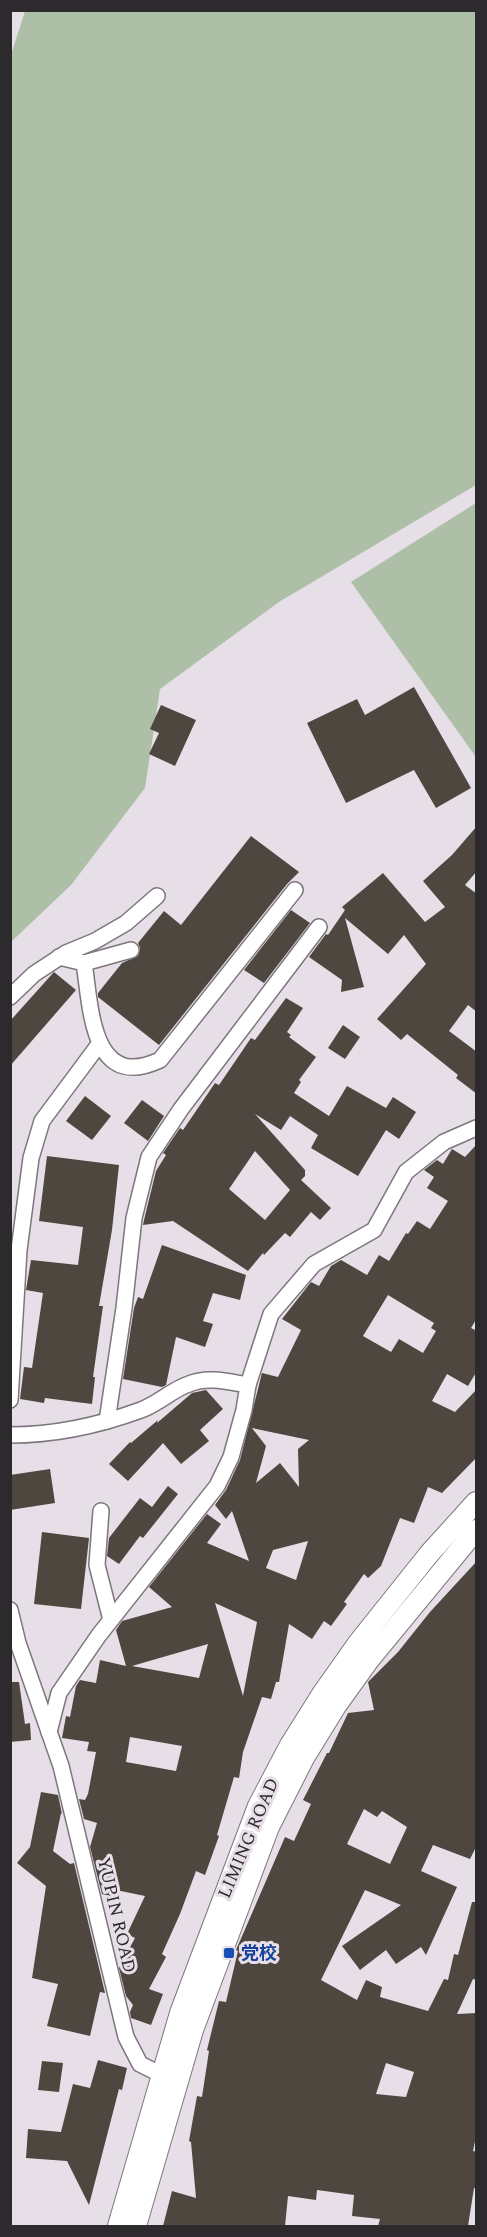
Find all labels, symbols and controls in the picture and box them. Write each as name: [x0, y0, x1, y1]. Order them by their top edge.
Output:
street label: LIMING ROAD: [211, 1774, 286, 1903]
street label: YUPIN ROAD: [90, 1854, 143, 1976]
place label: 党校: [241, 1940, 277, 1967]
marker: 党校: [222, 1946, 236, 1960]

